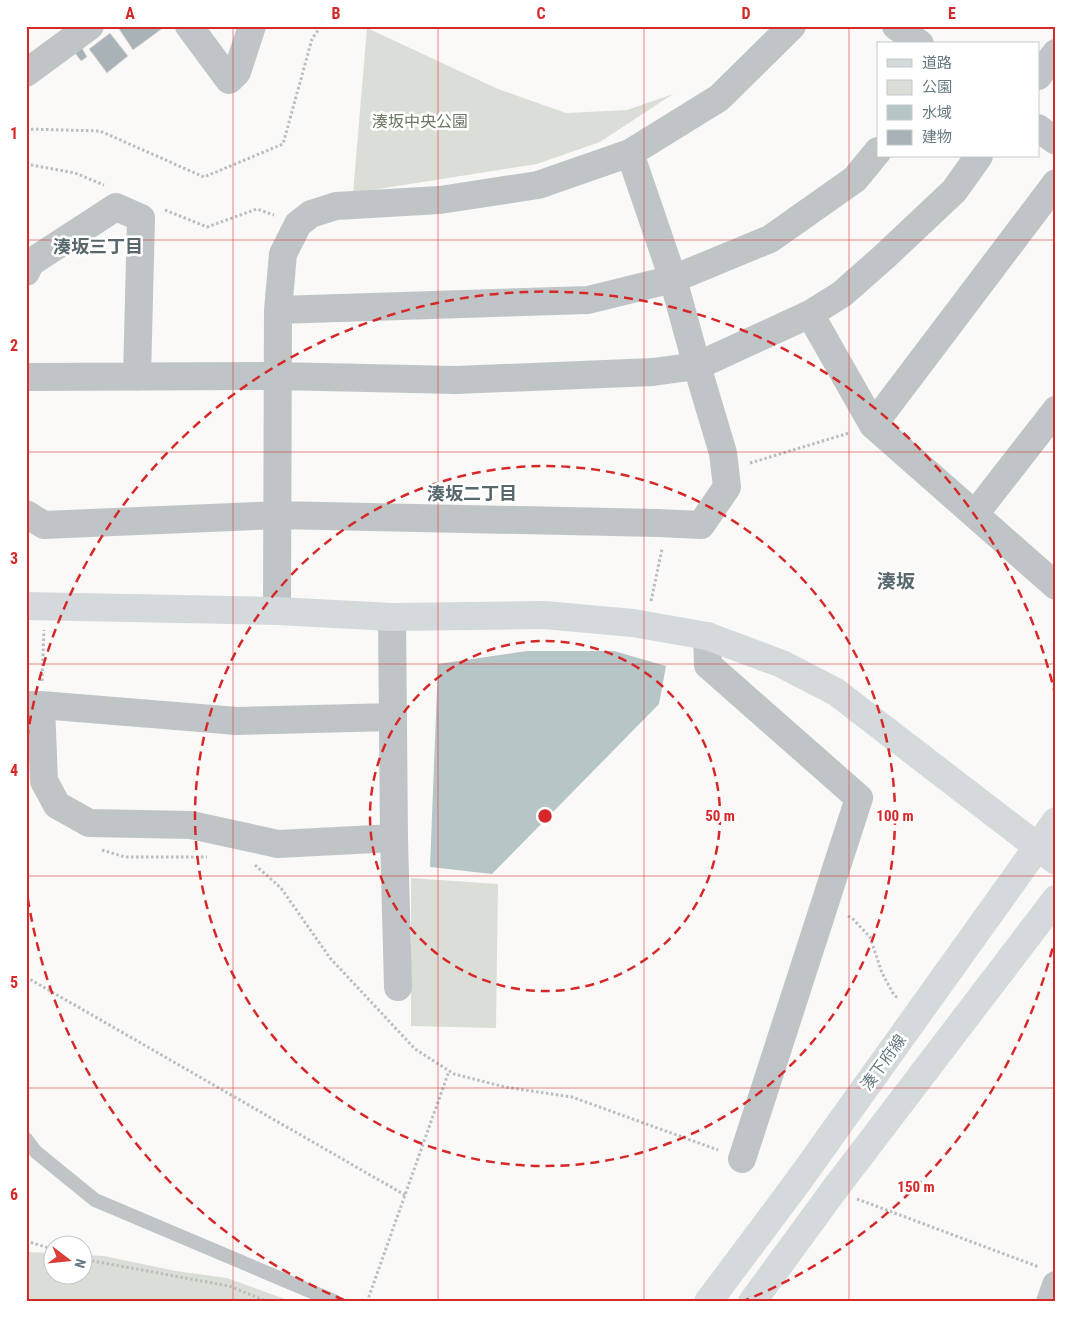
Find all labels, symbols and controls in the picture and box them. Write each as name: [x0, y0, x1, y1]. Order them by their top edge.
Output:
text: A: [125, 4, 135, 23]
text: B: [332, 4, 341, 23]
text: C: [536, 4, 546, 23]
text: D: [741, 4, 751, 23]
text: E: [948, 4, 956, 23]
legend: [877, 42, 1040, 158]
text: 道路: [922, 54, 952, 72]
text: 公園: [922, 78, 952, 96]
text: 水域: [922, 104, 952, 122]
park label: 湊坂中央公園: [372, 112, 468, 131]
text: 1: [10, 124, 18, 143]
text: 建物: [922, 128, 952, 146]
district label: 湊坂三丁目: [53, 236, 143, 257]
text: 2: [10, 336, 18, 355]
district label: 湊坂二丁目: [427, 483, 517, 504]
text: 3: [10, 549, 18, 568]
district label: 湊坂: [877, 570, 915, 593]
text: 4: [10, 761, 18, 780]
centre of rings: [536, 807, 554, 825]
text: 50 m: [705, 807, 735, 825]
text: 100 m: [876, 807, 914, 825]
text: 5: [10, 973, 18, 992]
street label: 湊下府線: [857, 1031, 910, 1094]
text: 150 m: [897, 1178, 935, 1196]
text: 6: [10, 1185, 18, 1204]
north arrow: [42, 1236, 92, 1286]
text: N: [72, 1257, 89, 1270]

